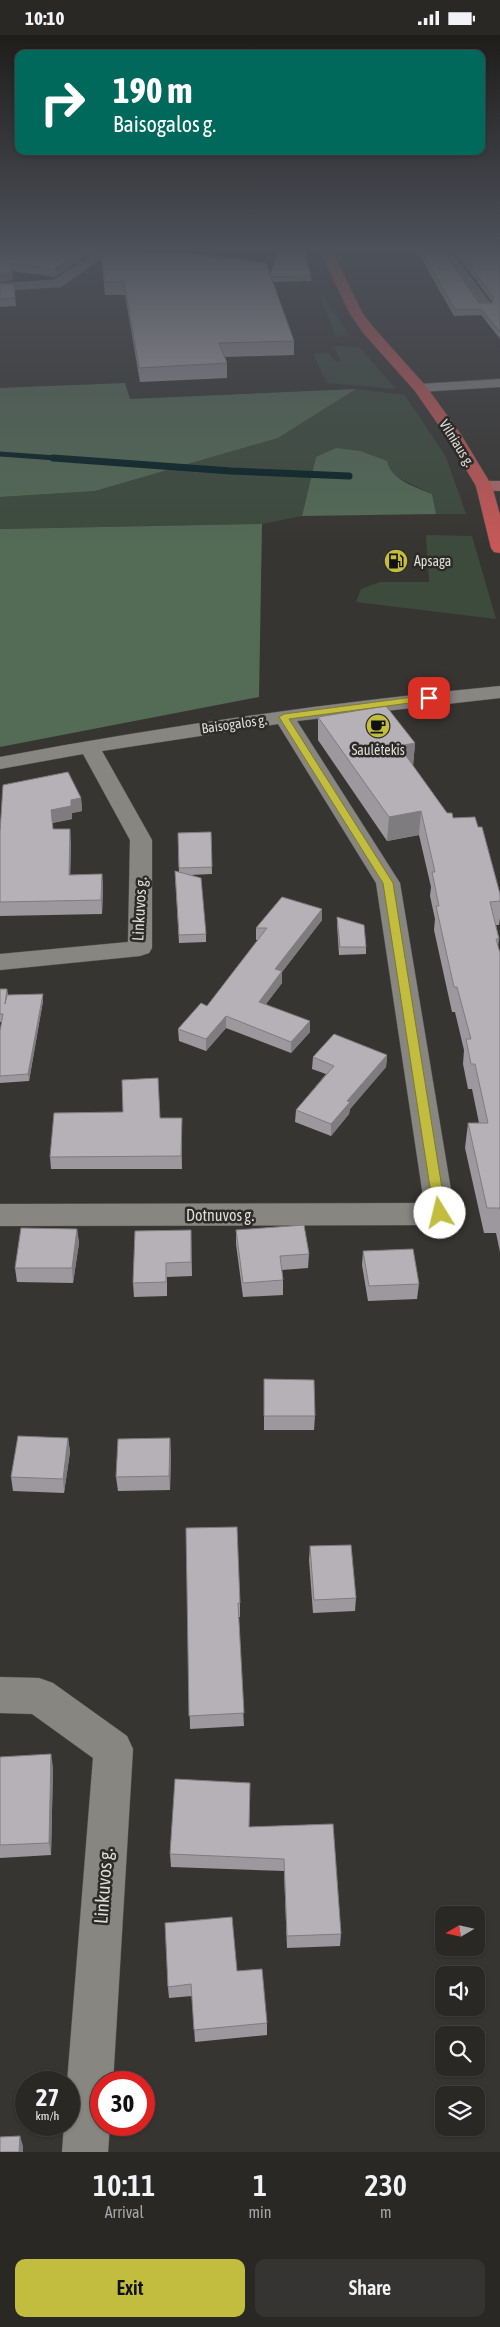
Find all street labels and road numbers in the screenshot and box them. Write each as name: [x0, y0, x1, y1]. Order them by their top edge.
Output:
street label: Vilniaus g.: [436, 417, 478, 469]
street label: Baisogalos g.: [200, 712, 268, 736]
street label: Linkuvos g.: [128, 876, 151, 941]
street label: Dotnuvos g.: [186, 1206, 254, 1225]
street label: Linkuvos g.: [89, 1847, 117, 1925]

